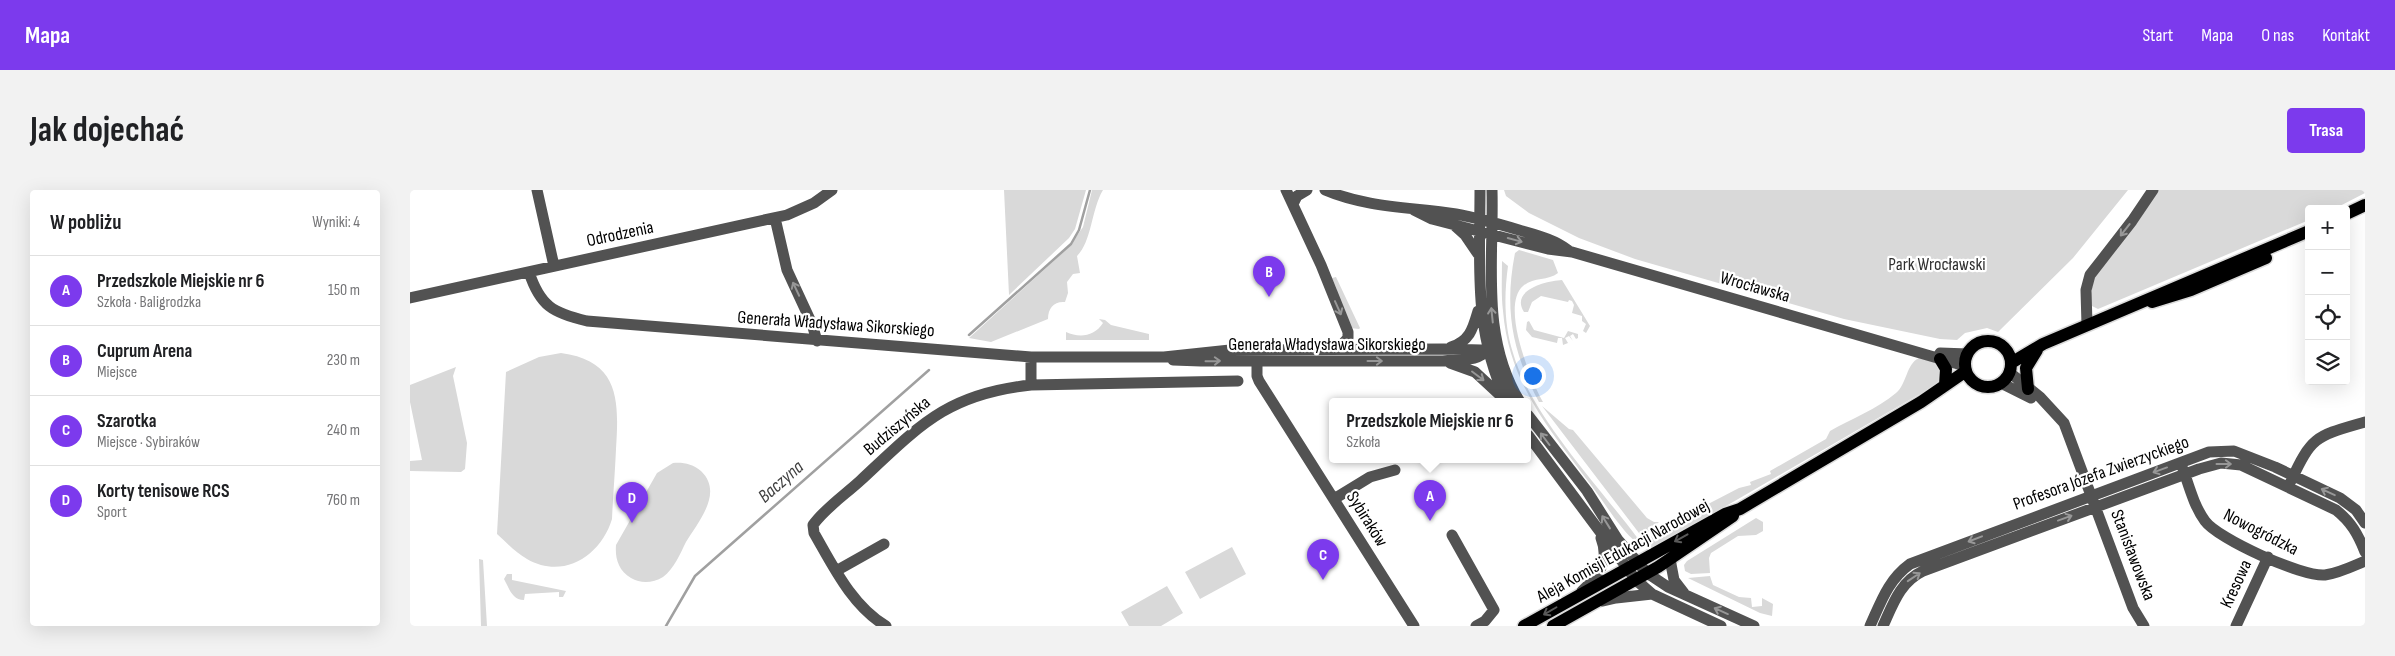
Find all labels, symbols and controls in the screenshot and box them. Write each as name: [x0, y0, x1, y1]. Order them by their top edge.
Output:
text: Mapa: [25, 21, 70, 50]
text: Start: [2142, 25, 2173, 46]
text: Mapa: [2201, 25, 2233, 46]
text: O nas: [2261, 25, 2294, 46]
text: Kontakt: [2322, 25, 2370, 46]
button: Trasa: [2287, 108, 2365, 153]
text: Jak dojechać: [30, 109, 184, 152]
map controls: [2305, 205, 2350, 385]
button: +: [2305, 205, 2350, 250]
text: W pobliżu: [50, 210, 121, 235]
text: Wyniki: 4: [312, 213, 360, 232]
street label: Odrodzenia: [585, 217, 655, 251]
one-way arrow: [2120, 223, 2131, 236]
one-way arrow: [1507, 236, 1523, 246]
button: −: [2305, 250, 2350, 295]
park label: Park Wrocławski: [1888, 254, 1986, 275]
pin: B: [1253, 256, 1285, 297]
street label: Wrocławska: [1718, 267, 1792, 307]
text: Przedszkole Miejskie nr 6: [97, 270, 264, 293]
text: A: [62, 281, 70, 300]
text: 150 m: [328, 281, 360, 300]
one-way arrow: [791, 282, 800, 297]
text: Szkoła · Baligrodzka: [97, 293, 201, 312]
button: locate: [2305, 295, 2350, 340]
one-way arrow: [1334, 300, 1344, 315]
street label: Generała Władysława Sikorskiego: [737, 307, 935, 341]
one-way arrow: [1487, 307, 1497, 323]
street label: Generała Władysława Sikorskiego: [1228, 334, 1426, 355]
text: Cuprum Arena: [97, 340, 192, 363]
button: layers: [2305, 340, 2350, 385]
text: B: [62, 351, 70, 370]
text: 230 m: [327, 351, 360, 370]
one-way arrow: [1204, 356, 1221, 366]
one-way arrow: [1367, 357, 1383, 366]
text: Miejsce: [97, 363, 137, 382]
your location: [1520, 363, 1546, 389]
one-way arrow: [1471, 371, 1485, 381]
street label: Budziszyńska: [859, 392, 935, 460]
popup: [1329, 398, 1531, 463]
text: Szarotka: [97, 410, 157, 433]
text: Przedszkole Miejskie nr 6: [1346, 410, 1514, 433]
text: C: [62, 421, 70, 440]
text: 240 m: [327, 421, 360, 440]
street label: Profesora Józefa Zwierzyckiego: [2010, 431, 2192, 515]
text: Miejsce · Sybiraków: [97, 433, 200, 452]
text: Szkoła: [1346, 433, 1380, 452]
one-way arrow: [1539, 433, 1550, 446]
water label: Baczyna: [753, 456, 809, 508]
one-way arrow: [2216, 459, 2232, 469]
one-way arrow: [2153, 466, 2168, 475]
text: Korty tenisowe RCS: [97, 480, 230, 503]
pin: A: [1414, 480, 1446, 521]
pin: D: [616, 482, 648, 523]
street label: Sybiraków: [1342, 487, 1392, 551]
one-way arrow: [2321, 487, 2336, 497]
text: D: [62, 491, 70, 510]
text: 760 m: [327, 491, 360, 510]
street label: Aleja Komisji Edukacji Narodowej: [1532, 495, 1713, 608]
text: Sport: [97, 503, 127, 522]
street label: Nowogródzka: [2220, 504, 2302, 560]
street label: Stanisławowska: [2106, 507, 2160, 603]
one-way arrow: [2057, 513, 2072, 522]
one-way arrow: [1601, 515, 1611, 529]
one-way arrow: [1673, 533, 1688, 543]
one-way arrow: [1968, 535, 1983, 544]
pin: C: [1307, 539, 1339, 580]
street label: Kresowa: [2216, 556, 2256, 611]
one-way arrow: [1907, 572, 1921, 582]
one-way arrow: [1714, 605, 1729, 615]
one-way arrow: [1544, 607, 1558, 617]

